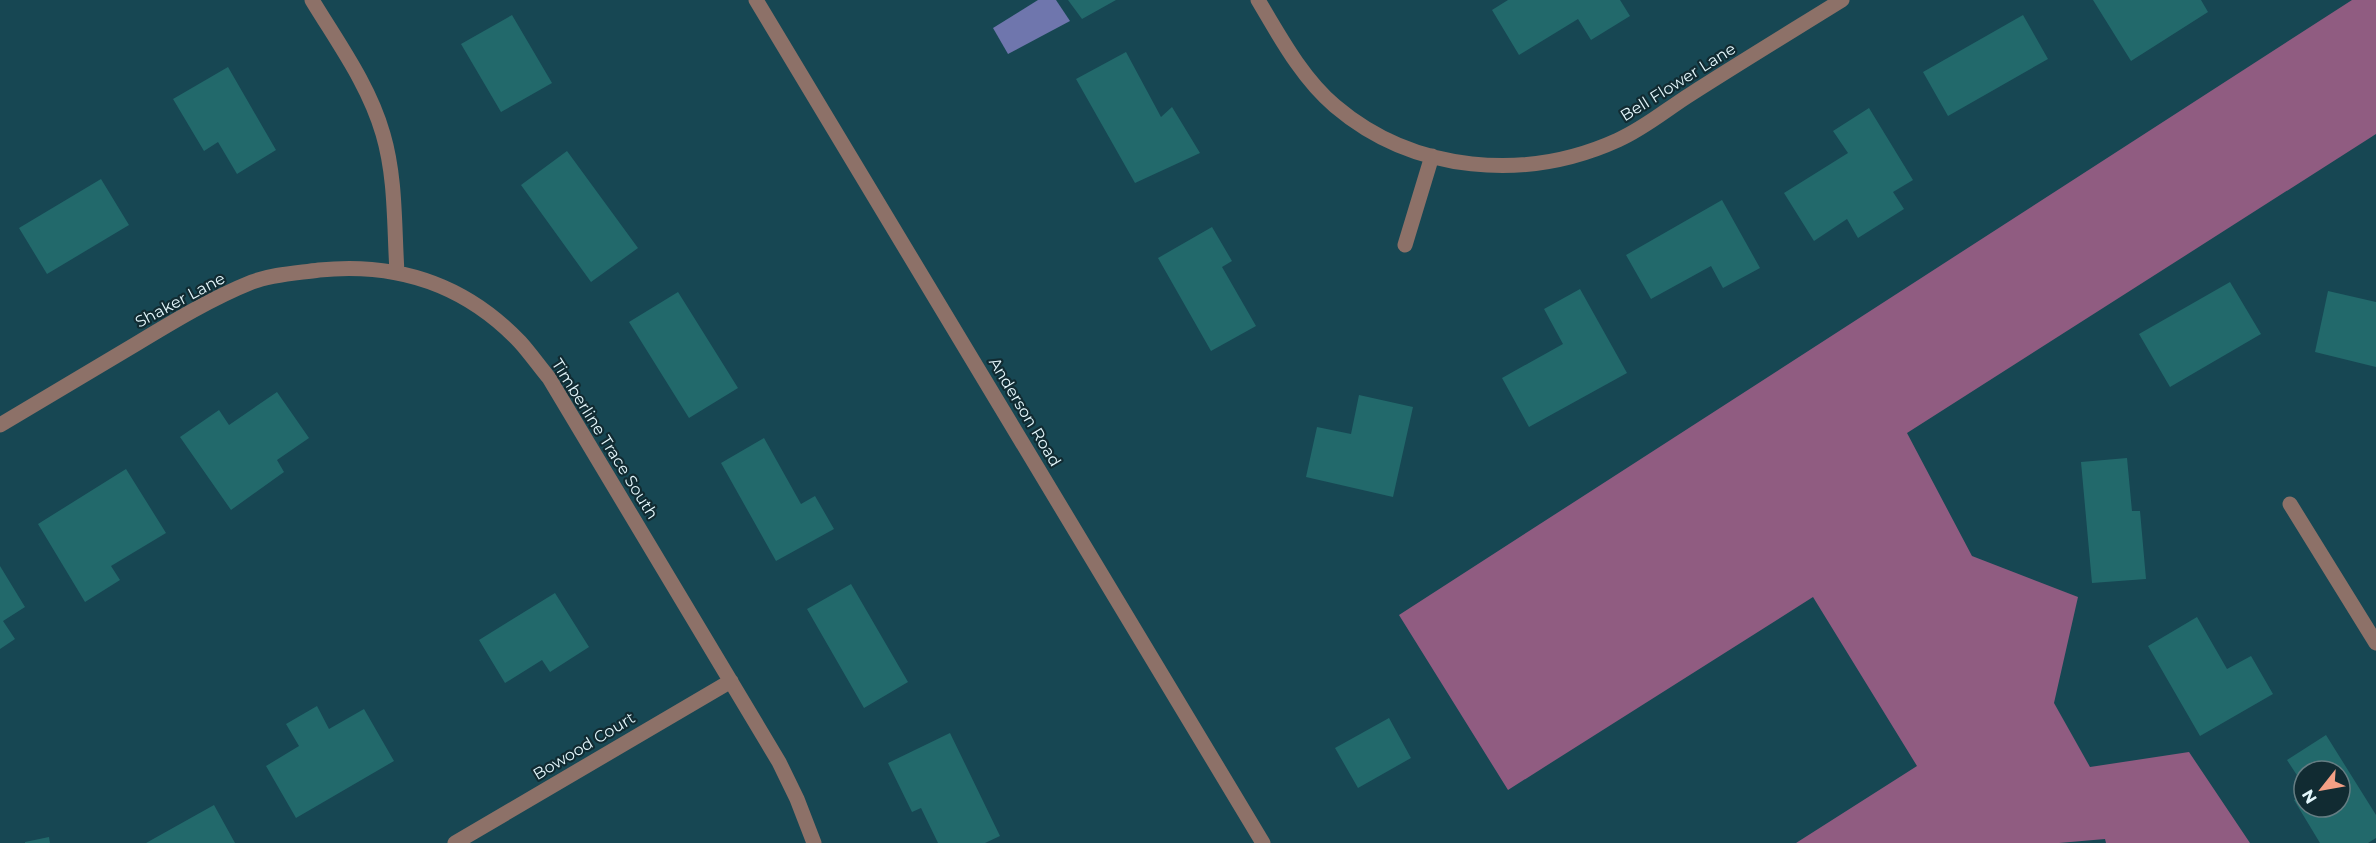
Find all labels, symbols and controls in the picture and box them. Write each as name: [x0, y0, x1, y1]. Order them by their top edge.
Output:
street label: Bell Flower Lane: [1617, 39, 1739, 125]
street label: Shaker Lane: [132, 268, 228, 332]
street label: Anderson Road: [985, 354, 1065, 470]
street label: Timberline Trace South: [548, 355, 662, 523]
street label: Bowood Court: [530, 708, 639, 784]
north arrow: [2292, 759, 2352, 819]
text: N: [2298, 786, 2321, 807]

